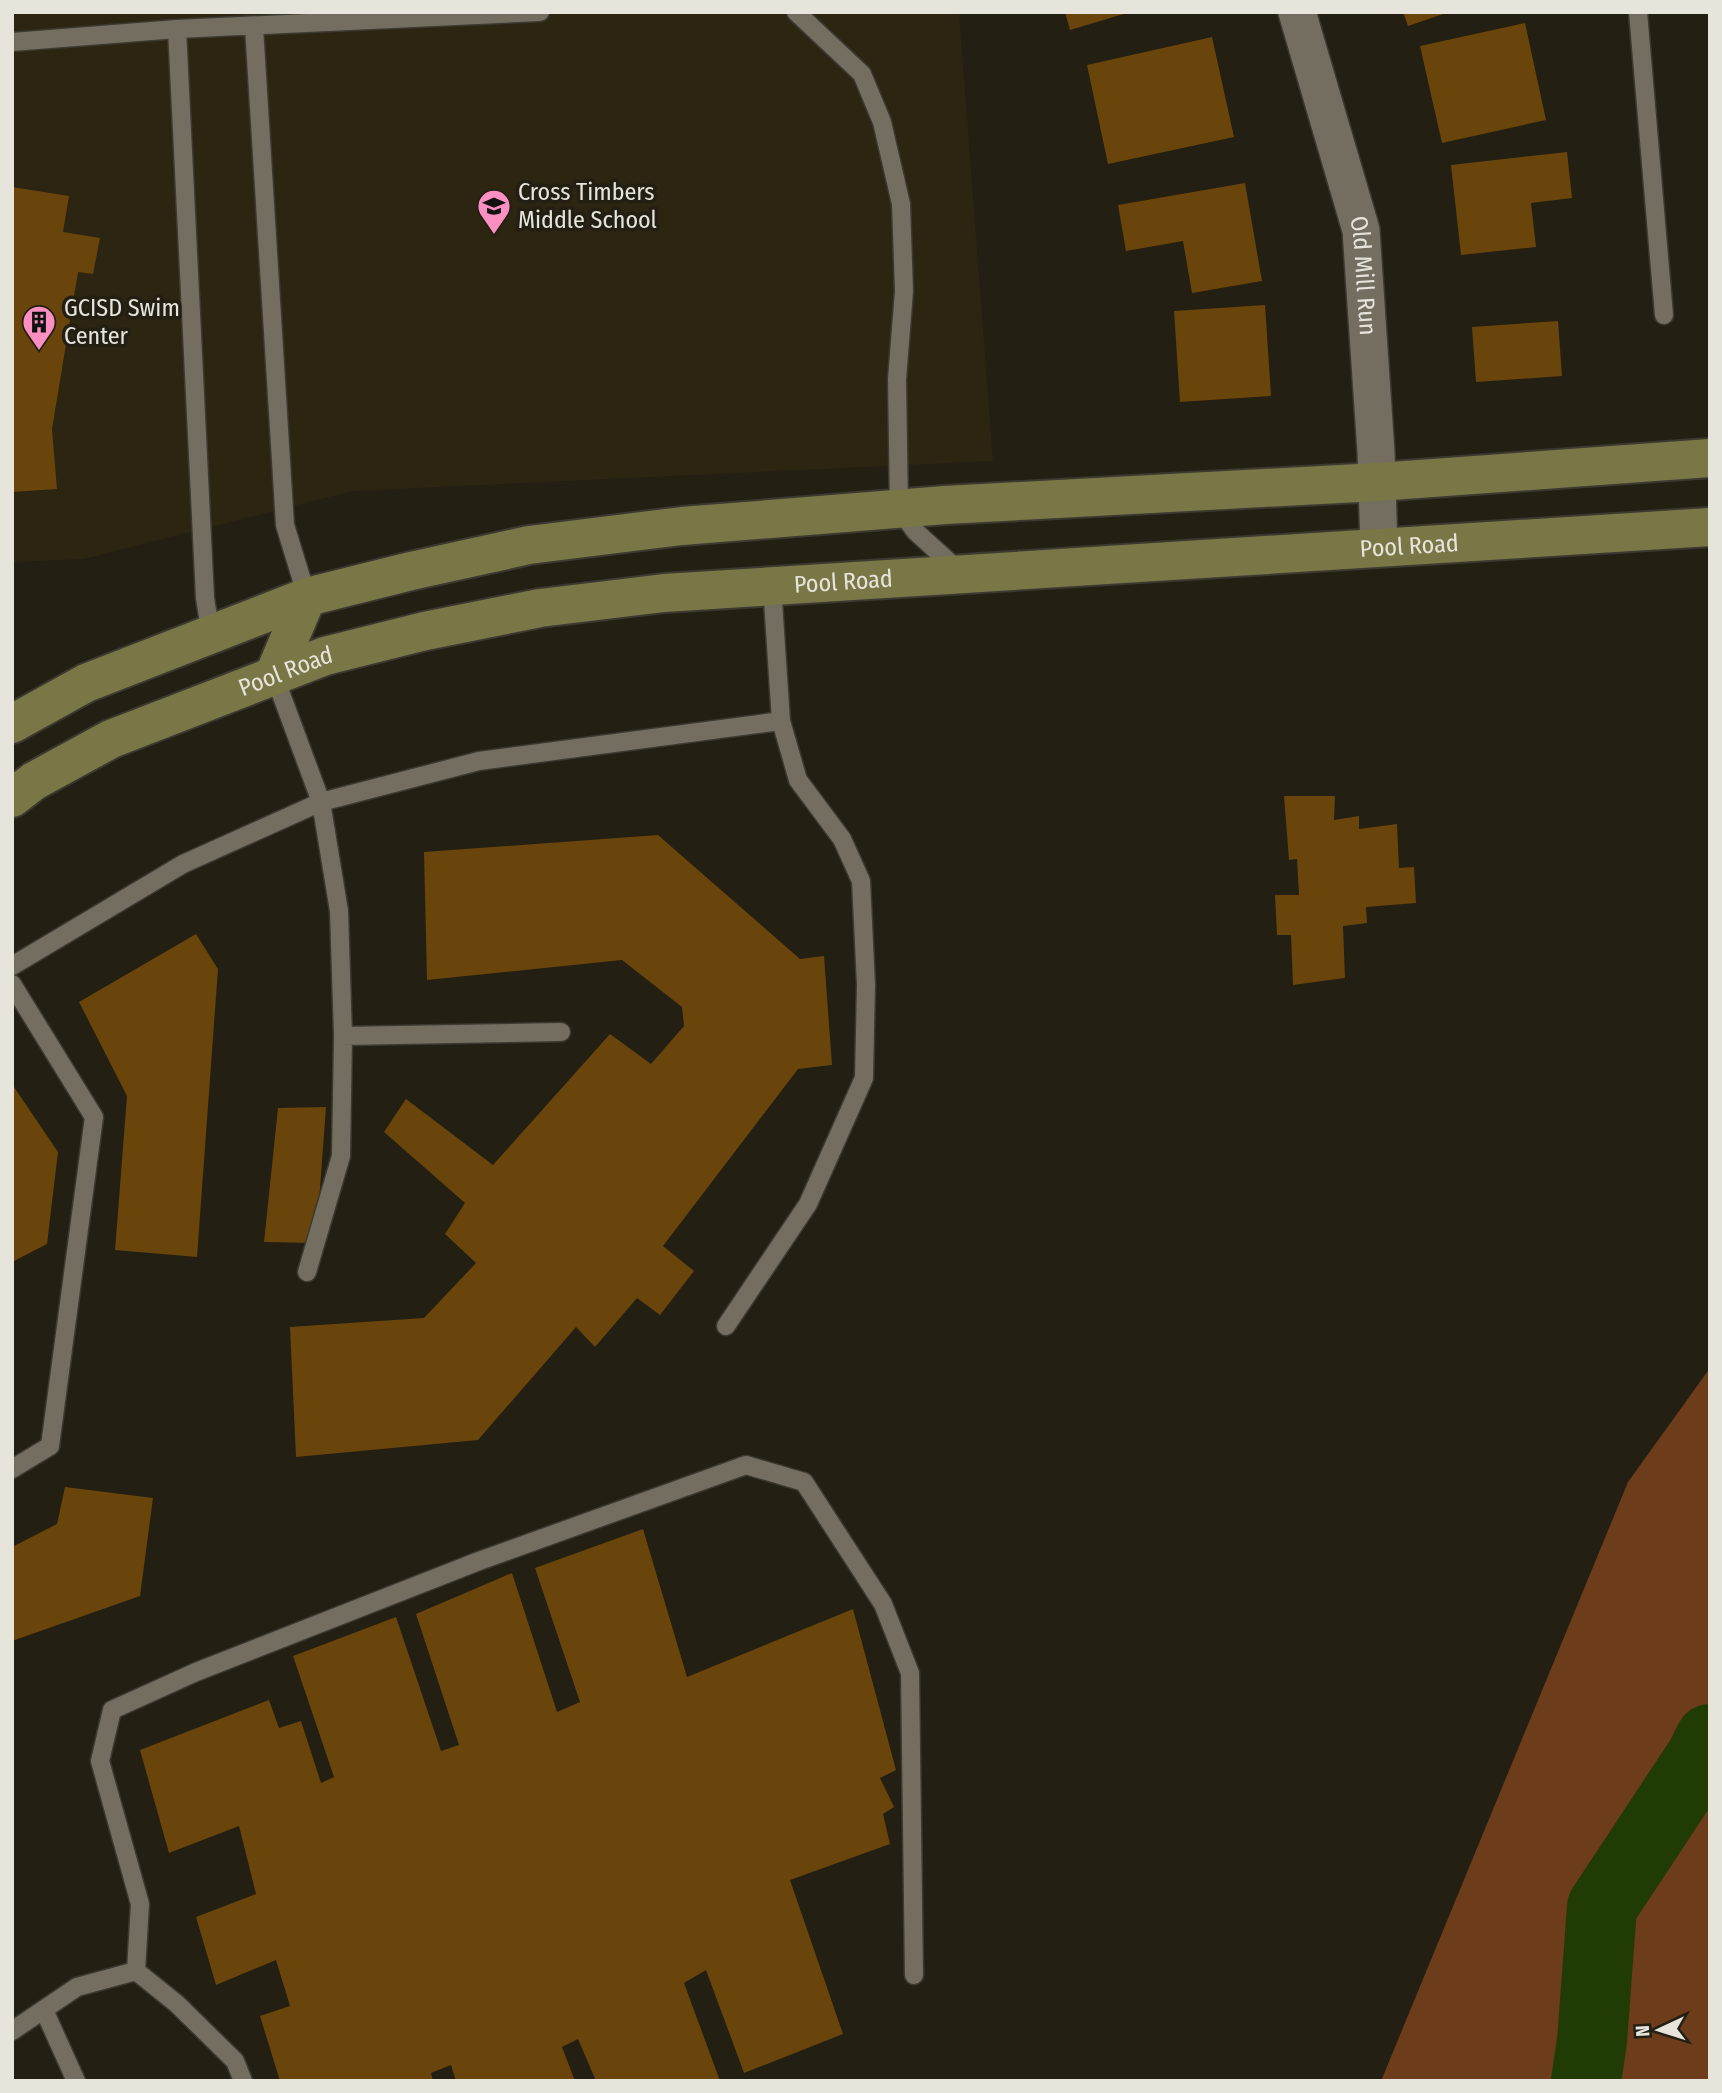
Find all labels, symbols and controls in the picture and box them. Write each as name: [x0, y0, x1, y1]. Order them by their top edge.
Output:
place label: Cross Timbers Middle School: [518, 178, 657, 234]
school or university icon: Cross Timbers Middle School: [475, 187, 513, 236]
street label: Old Mill Run: [1344, 213, 1382, 336]
place label: GCISD Swim Center: [64, 294, 180, 350]
building icon: GCISD Swim Center: [20, 303, 58, 352]
street label: Pool Road: [1359, 529, 1459, 563]
street label: Pool Road: [793, 565, 894, 599]
street label: Pool Road: [235, 641, 336, 702]
north arrow: [1624, 1995, 1694, 2065]
text: N: [1631, 2025, 1654, 2038]

